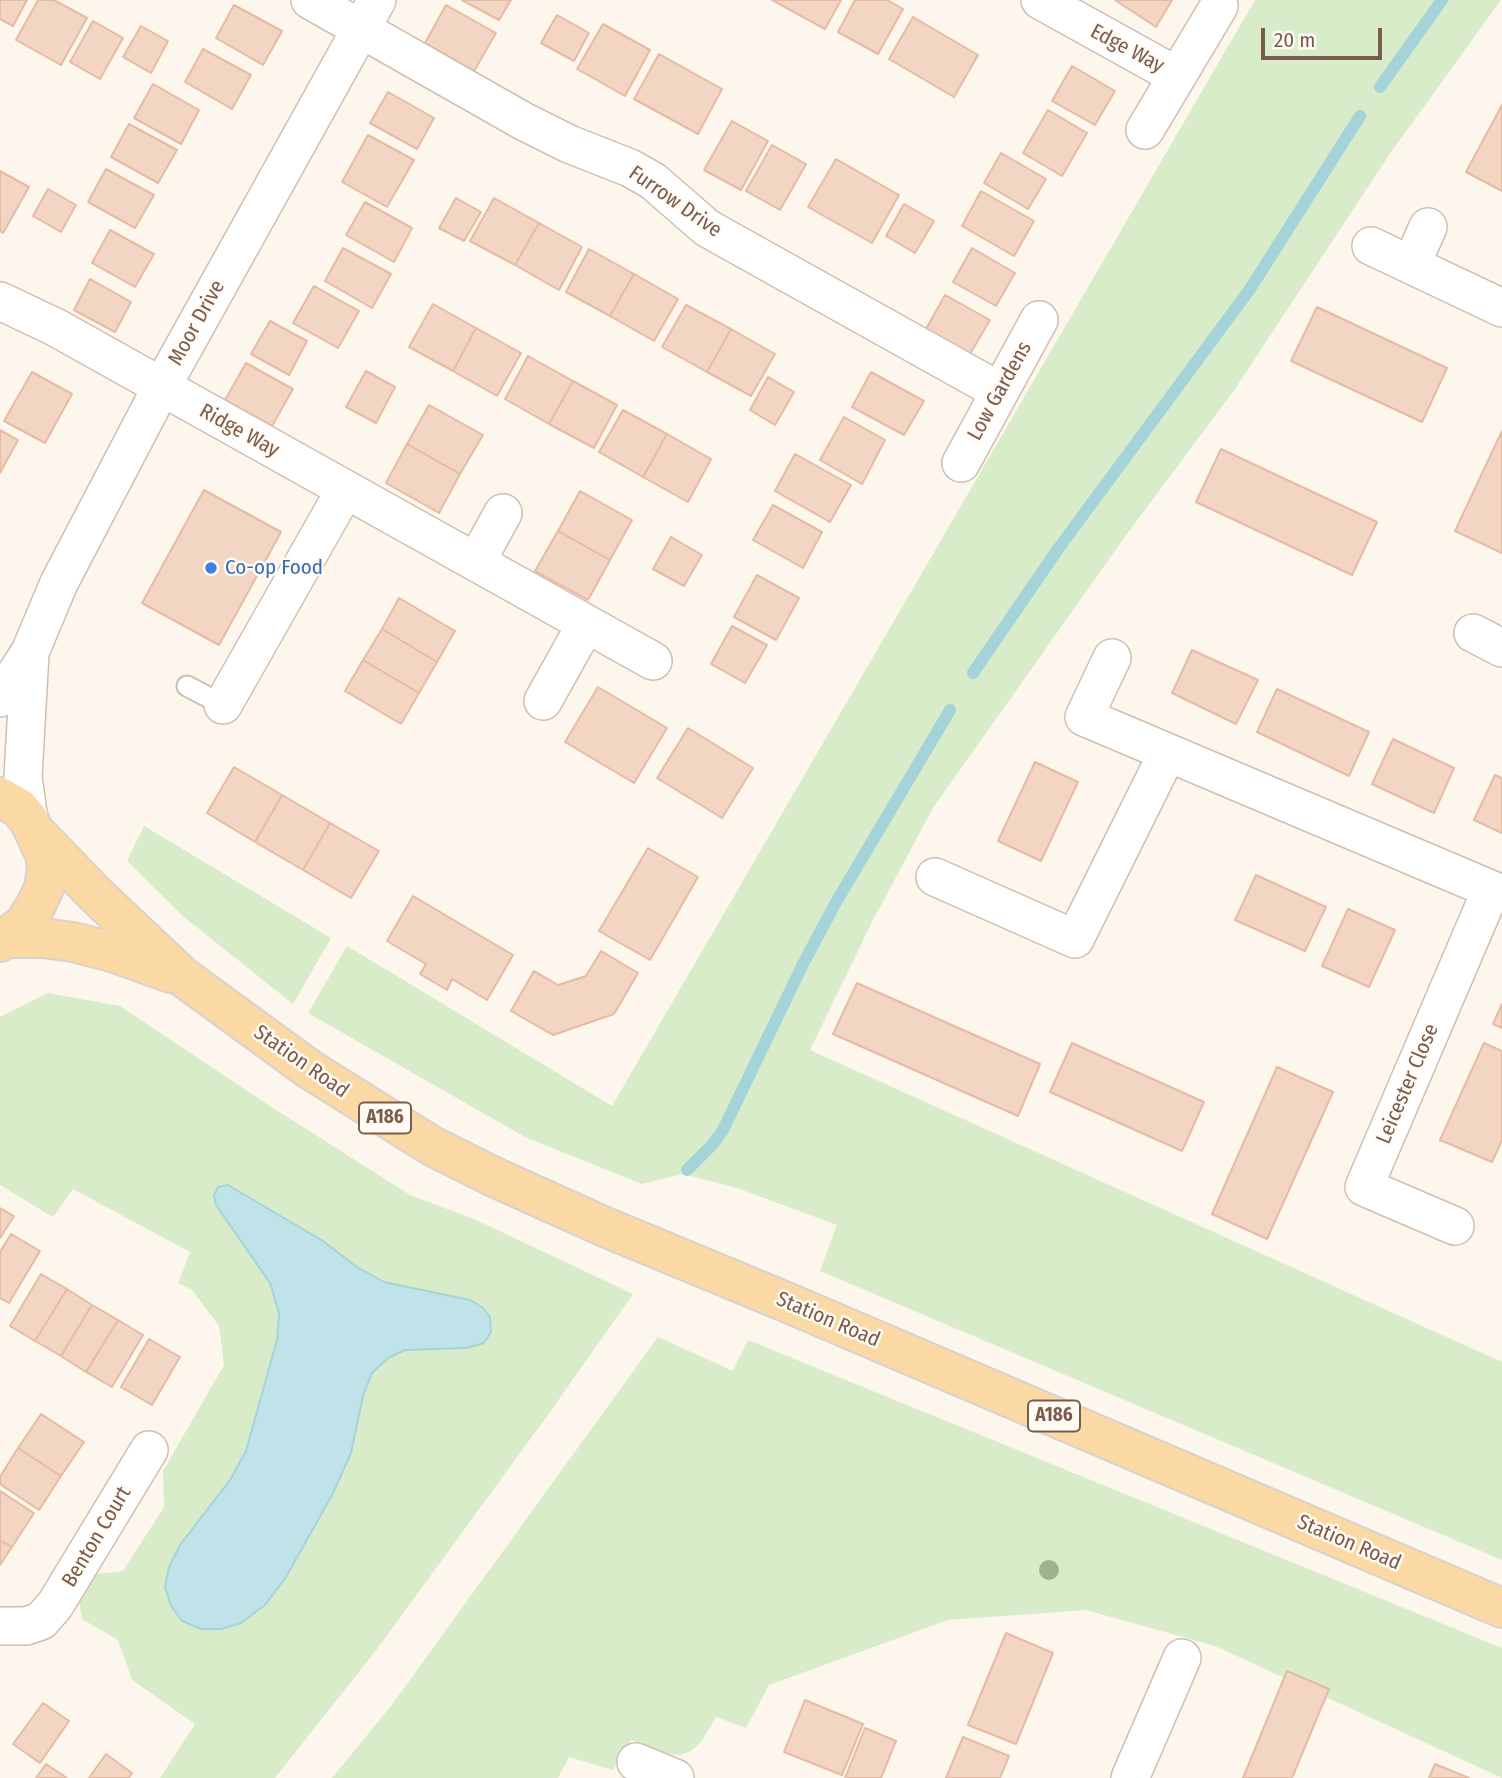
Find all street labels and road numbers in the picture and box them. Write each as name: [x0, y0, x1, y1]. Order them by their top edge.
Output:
street label: Edge Way: [1086, 19, 1168, 79]
street label: Furrow Drive: [624, 161, 726, 243]
street label: Moor Drive: [163, 276, 231, 370]
street label: Low Gardens: [962, 337, 1038, 445]
street label: Ridge Way: [195, 399, 283, 463]
street label: Station Road: [249, 1020, 353, 1104]
street label: Leicester Close: [1371, 1020, 1445, 1148]
road number: A186: [359, 1102, 411, 1134]
street label: Station Road: [772, 1287, 884, 1353]
road number: A186: [1028, 1400, 1080, 1432]
street label: Benton Court: [57, 1482, 137, 1592]
street label: Station Road: [1293, 1510, 1405, 1576]

